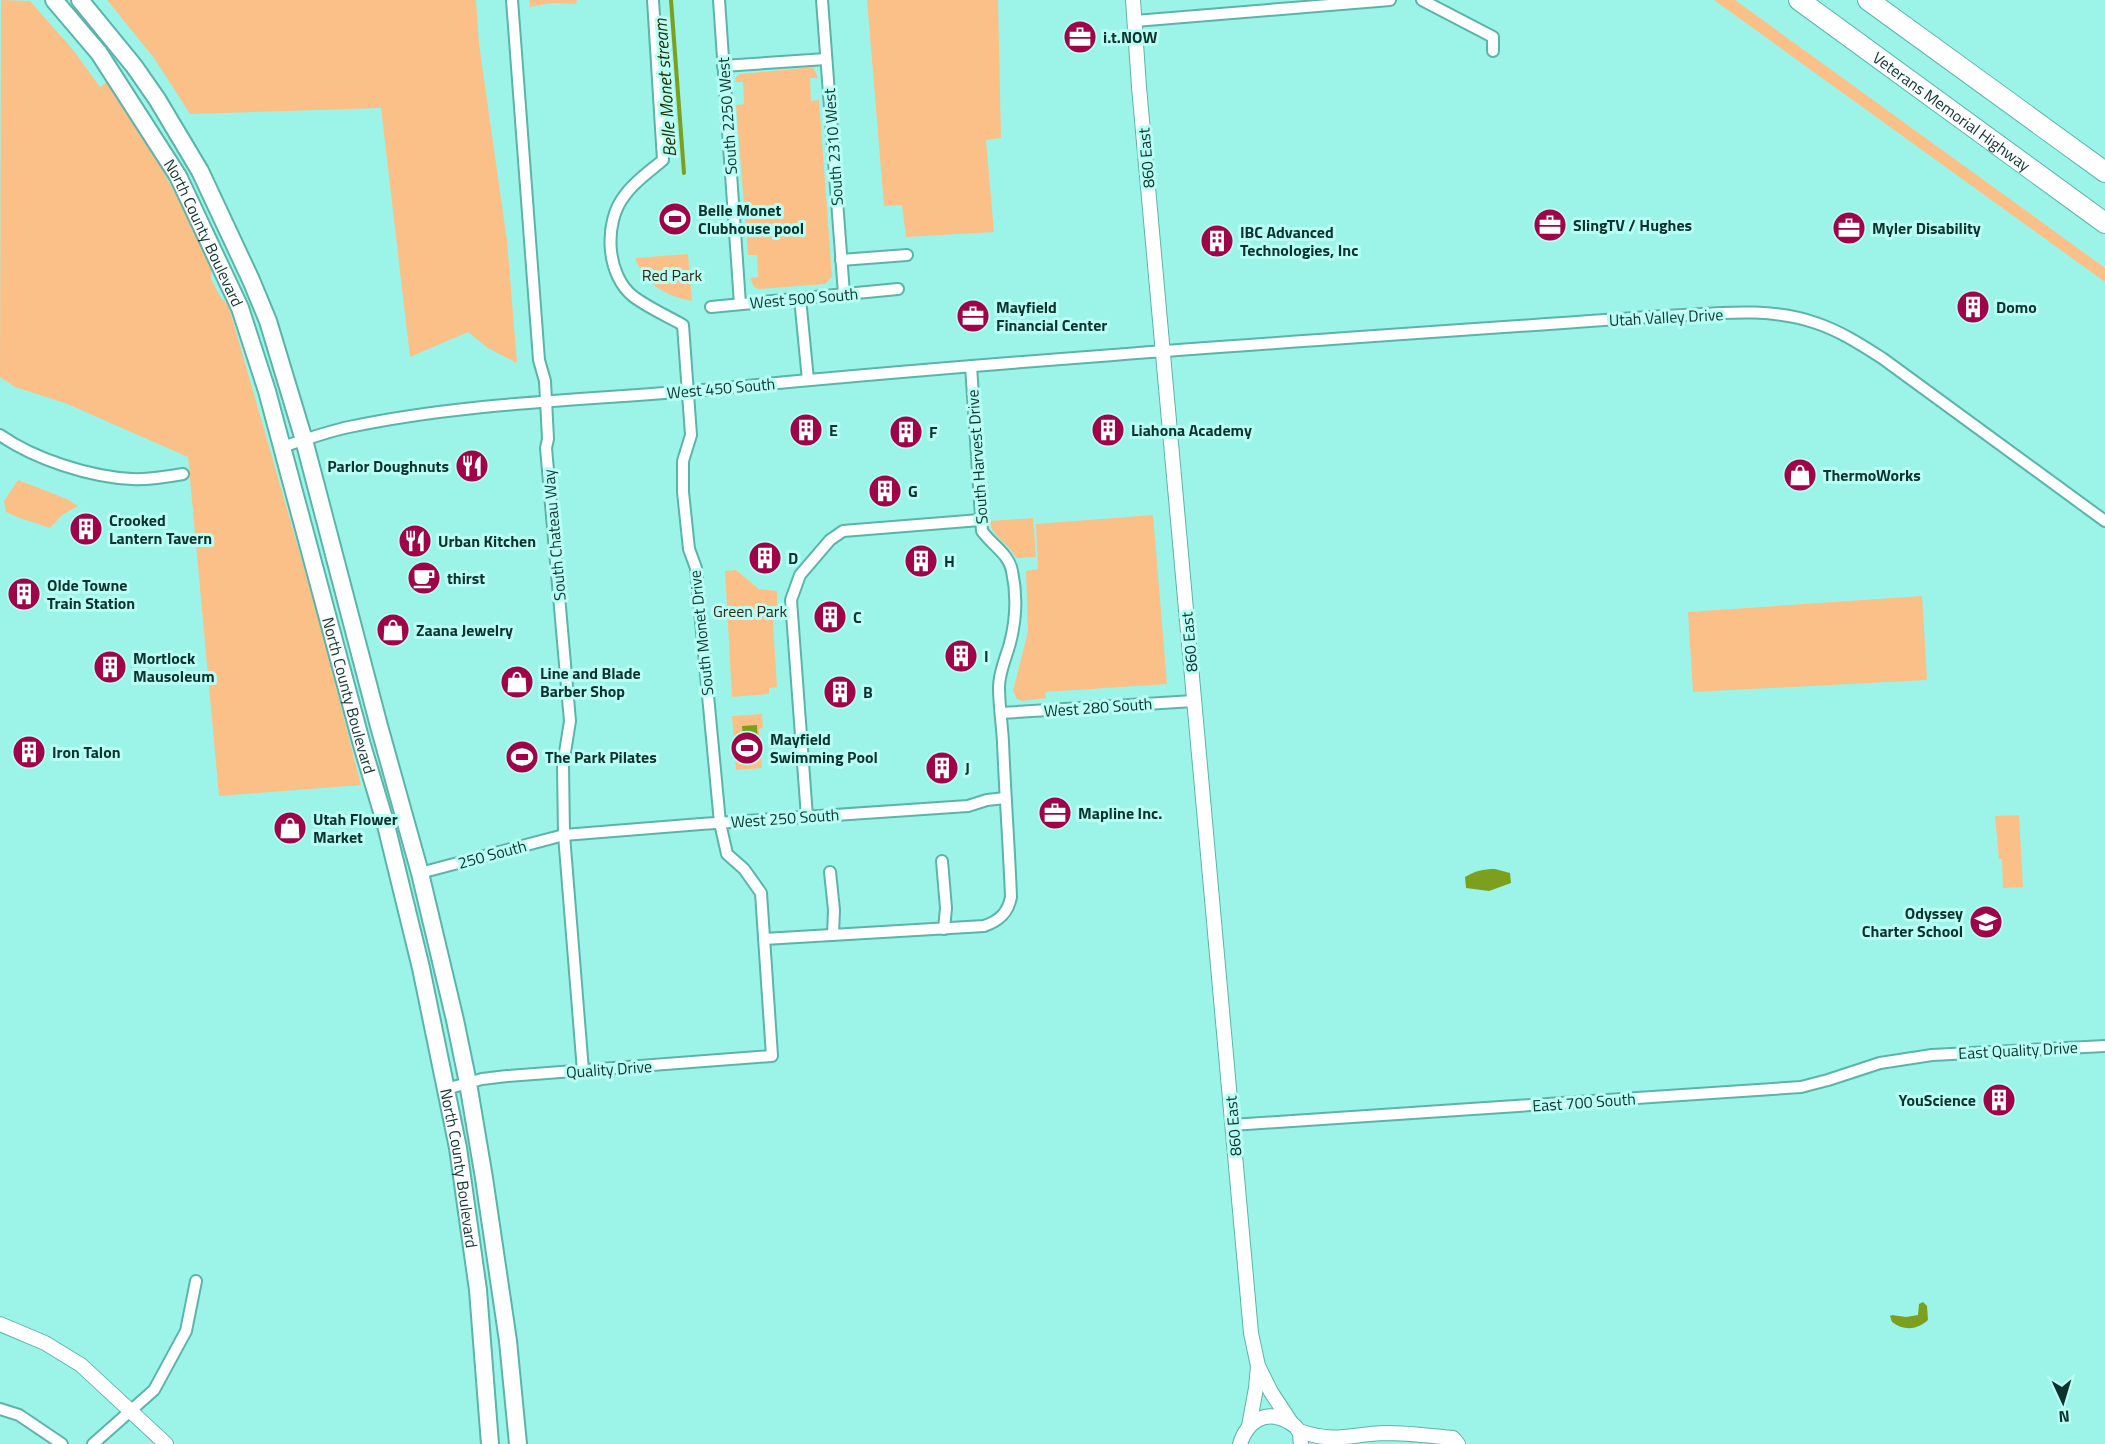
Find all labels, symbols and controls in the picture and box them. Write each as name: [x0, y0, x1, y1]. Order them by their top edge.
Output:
water label: Belle Monet stream: [647, 17, 683, 158]
office icon: i.t.NOW: [1062, 19, 1098, 55]
place label: i.t.NOW: [1103, 25, 1157, 49]
street label: Veterans Memorial Highway: [1868, 46, 2036, 177]
street label: South 2250 West: [711, 56, 743, 176]
street label: South 2310 West: [817, 87, 849, 207]
street label: 860 East: [1131, 127, 1161, 189]
street label: North County Boulevard: [158, 154, 250, 310]
place label: Belle Monet Clubhouse pool: [698, 198, 804, 240]
sports icon: Belle Monet Clubhouse pool: [657, 201, 693, 237]
office icon: SlingTV / Hughes: [1532, 207, 1568, 243]
office icon: Myler Disability: [1831, 210, 1867, 246]
place label: SlingTV / Hughes: [1573, 213, 1692, 237]
place label: Myler Disability: [1872, 216, 1981, 240]
place label: IBC Advanced Technologies, Inc: [1240, 220, 1358, 262]
building icon: IBC Advanced Technologies, Inc: [1199, 223, 1235, 259]
park label: Red Park: [642, 263, 703, 287]
street label: West 500 South: [749, 281, 859, 315]
building icon: Domo: [1955, 289, 1991, 325]
place label: Mayfield Financial Center: [996, 295, 1107, 337]
place label: Domo: [1996, 295, 2037, 319]
office icon: Mayfield Financial Center: [955, 298, 991, 334]
street label: Utah Valley Drive: [1608, 302, 1724, 332]
street label: West 450 South: [666, 371, 776, 405]
street label: South Harvest Drive: [960, 389, 994, 525]
building icon: E: [788, 412, 824, 448]
building icon: Liahona Academy: [1090, 412, 1126, 448]
building icon: F: [888, 414, 924, 450]
place label: E: [829, 418, 838, 442]
place label: Liahona Academy: [1131, 418, 1252, 442]
place label: F: [929, 420, 938, 444]
restaurant icon: Parlor Doughnuts: [454, 448, 490, 484]
place label: Parlor Doughnuts: [327, 454, 449, 478]
shop icon: ThermoWorks: [1782, 457, 1818, 493]
place label: ThermoWorks: [1823, 463, 1921, 487]
street label: South Chateau Way: [536, 468, 572, 602]
building icon: G: [867, 473, 903, 509]
place label: G: [908, 479, 918, 503]
place label: Crooked Lantern Tavern: [109, 508, 212, 550]
building icon: Crooked Lantern Tavern: [68, 511, 104, 547]
restaurant icon: Urban Kitchen: [397, 523, 433, 559]
place label: Urban Kitchen: [438, 529, 536, 553]
building icon: D: [747, 540, 783, 576]
building icon: H: [903, 543, 939, 579]
place label: D: [788, 546, 798, 570]
place label: H: [944, 549, 955, 573]
cafe icon: thirst: [406, 560, 442, 596]
place label: thirst: [447, 566, 485, 590]
street label: South Monet Drive: [682, 569, 720, 697]
place label: Olde Towne Train Station: [47, 573, 135, 615]
building icon: Olde Towne Train Station: [6, 576, 42, 612]
park label: Green Park: [713, 599, 787, 623]
building icon: C: [812, 599, 848, 635]
place label: C: [853, 605, 862, 629]
street label: 860 East: [1174, 611, 1204, 673]
shop icon: Zaana Jewelry: [375, 612, 411, 648]
street label: North County Boulevard: [316, 614, 382, 777]
place label: Zaana Jewelry: [416, 618, 513, 642]
building icon: I: [943, 638, 979, 674]
place label: I: [984, 644, 989, 668]
place label: Mortlock Mausoleum: [133, 646, 215, 688]
building icon: Mortlock Mausoleum: [92, 649, 128, 685]
place label: Line and Blade Barber Shop: [540, 661, 641, 703]
shop icon: Line and Blade Barber Shop: [499, 664, 535, 700]
building icon: B: [822, 674, 858, 710]
place label: B: [863, 680, 873, 704]
street label: West 280 South: [1043, 691, 1153, 723]
place label: Mayfield Swimming Pool: [770, 727, 878, 769]
sports icon: Mayfield Swimming Pool: [729, 730, 765, 766]
building icon: Iron Talon: [11, 734, 47, 770]
sports icon: The Park Pilates: [504, 739, 540, 775]
place label: Iron Talon: [52, 740, 121, 764]
place label: The Park Pilates: [545, 745, 657, 769]
building icon: J: [924, 750, 960, 786]
place label: J: [965, 756, 970, 780]
office icon: Mapline Inc.: [1037, 795, 1073, 831]
place label: Mapline Inc.: [1078, 801, 1162, 825]
street label: West 250 South: [730, 802, 840, 834]
place label: Utah Flower Market: [313, 807, 398, 849]
shop icon: Utah Flower Market: [272, 810, 308, 846]
street label: 250 South: [455, 833, 529, 875]
place label: Odyssey Charter School: [1862, 901, 1963, 943]
school or university icon: Odyssey Charter School: [1968, 904, 2004, 940]
street label: East Quality Drive: [1958, 1035, 2078, 1065]
street label: Quality Drive: [565, 1054, 653, 1084]
building icon: YouScience: [1981, 1082, 2017, 1118]
street label: North County Boulevard: [434, 1086, 484, 1249]
street label: East 700 South: [1531, 1086, 1637, 1118]
place label: YouScience: [1899, 1088, 1976, 1112]
street label: 860 East: [1218, 1095, 1248, 1157]
north arrow: [2033, 1372, 2093, 1432]
text: N: [2058, 1405, 2070, 1429]

